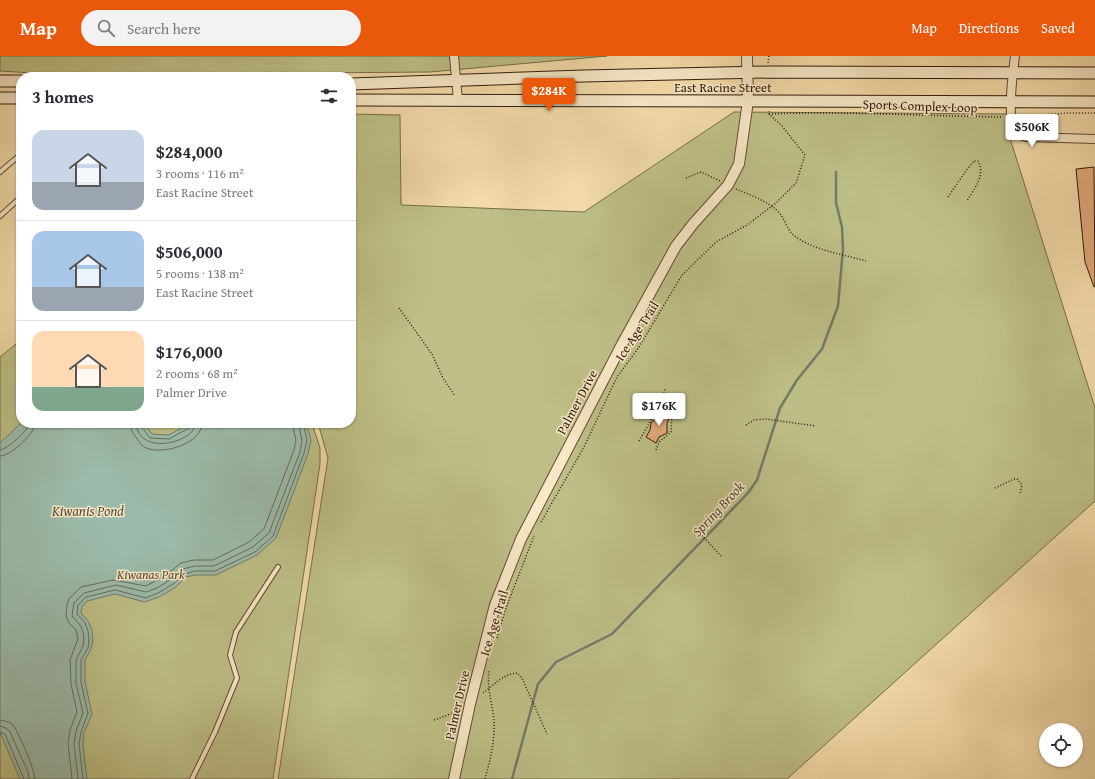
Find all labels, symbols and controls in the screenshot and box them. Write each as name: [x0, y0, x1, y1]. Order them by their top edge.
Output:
search box: [81, 10, 361, 46]
text: Map: [20, 14, 57, 42]
icon: search: [95, 17, 117, 39]
text: Search here: [127, 18, 201, 39]
text: Map: [911, 18, 937, 38]
text: Directions: [959, 18, 1019, 38]
text: Saved: [1041, 18, 1075, 38]
pin: $284K: [521, 78, 577, 112]
street label: East Racine Street: [674, 78, 772, 97]
text: $284K: [531, 81, 567, 100]
text: 3 homes: [32, 84, 94, 109]
icon: filters: [318, 85, 340, 107]
street label: Sports Complex Loop: [862, 94, 978, 118]
pin: $506K: [1004, 114, 1060, 148]
text: $506K: [1014, 117, 1050, 136]
text: $284,000: [156, 139, 222, 164]
icon: home: [64, 146, 112, 194]
text: 3 rooms · 116 m²: [156, 164, 244, 183]
text: East Racine Street: [156, 183, 254, 202]
text: $506,000: [156, 239, 222, 264]
icon: home: [64, 247, 112, 295]
text: 5 rooms · 138 m²: [156, 264, 244, 283]
text: East Racine Street: [156, 283, 254, 302]
street label: Ice Age Trail: [611, 297, 664, 365]
text: $176,000: [156, 339, 222, 364]
icon: home: [64, 347, 112, 395]
text: 2 rooms · 68 m²: [156, 364, 238, 383]
street label: Palmer Drive: [552, 366, 602, 438]
text: Palmer Drive: [156, 383, 227, 402]
pin: $176K: [631, 393, 687, 427]
text: $176K: [641, 396, 677, 415]
water label: Spring Brook: [687, 477, 749, 541]
water label: Kiwanis Pond: [51, 501, 124, 521]
park label: Kiwanas Park: [116, 565, 185, 584]
street label: Ice Age Trail: [475, 587, 513, 658]
street label: Palmer Drive: [440, 668, 474, 742]
map controls: [1039, 723, 1083, 767]
button: locate: [1039, 723, 1083, 767]

